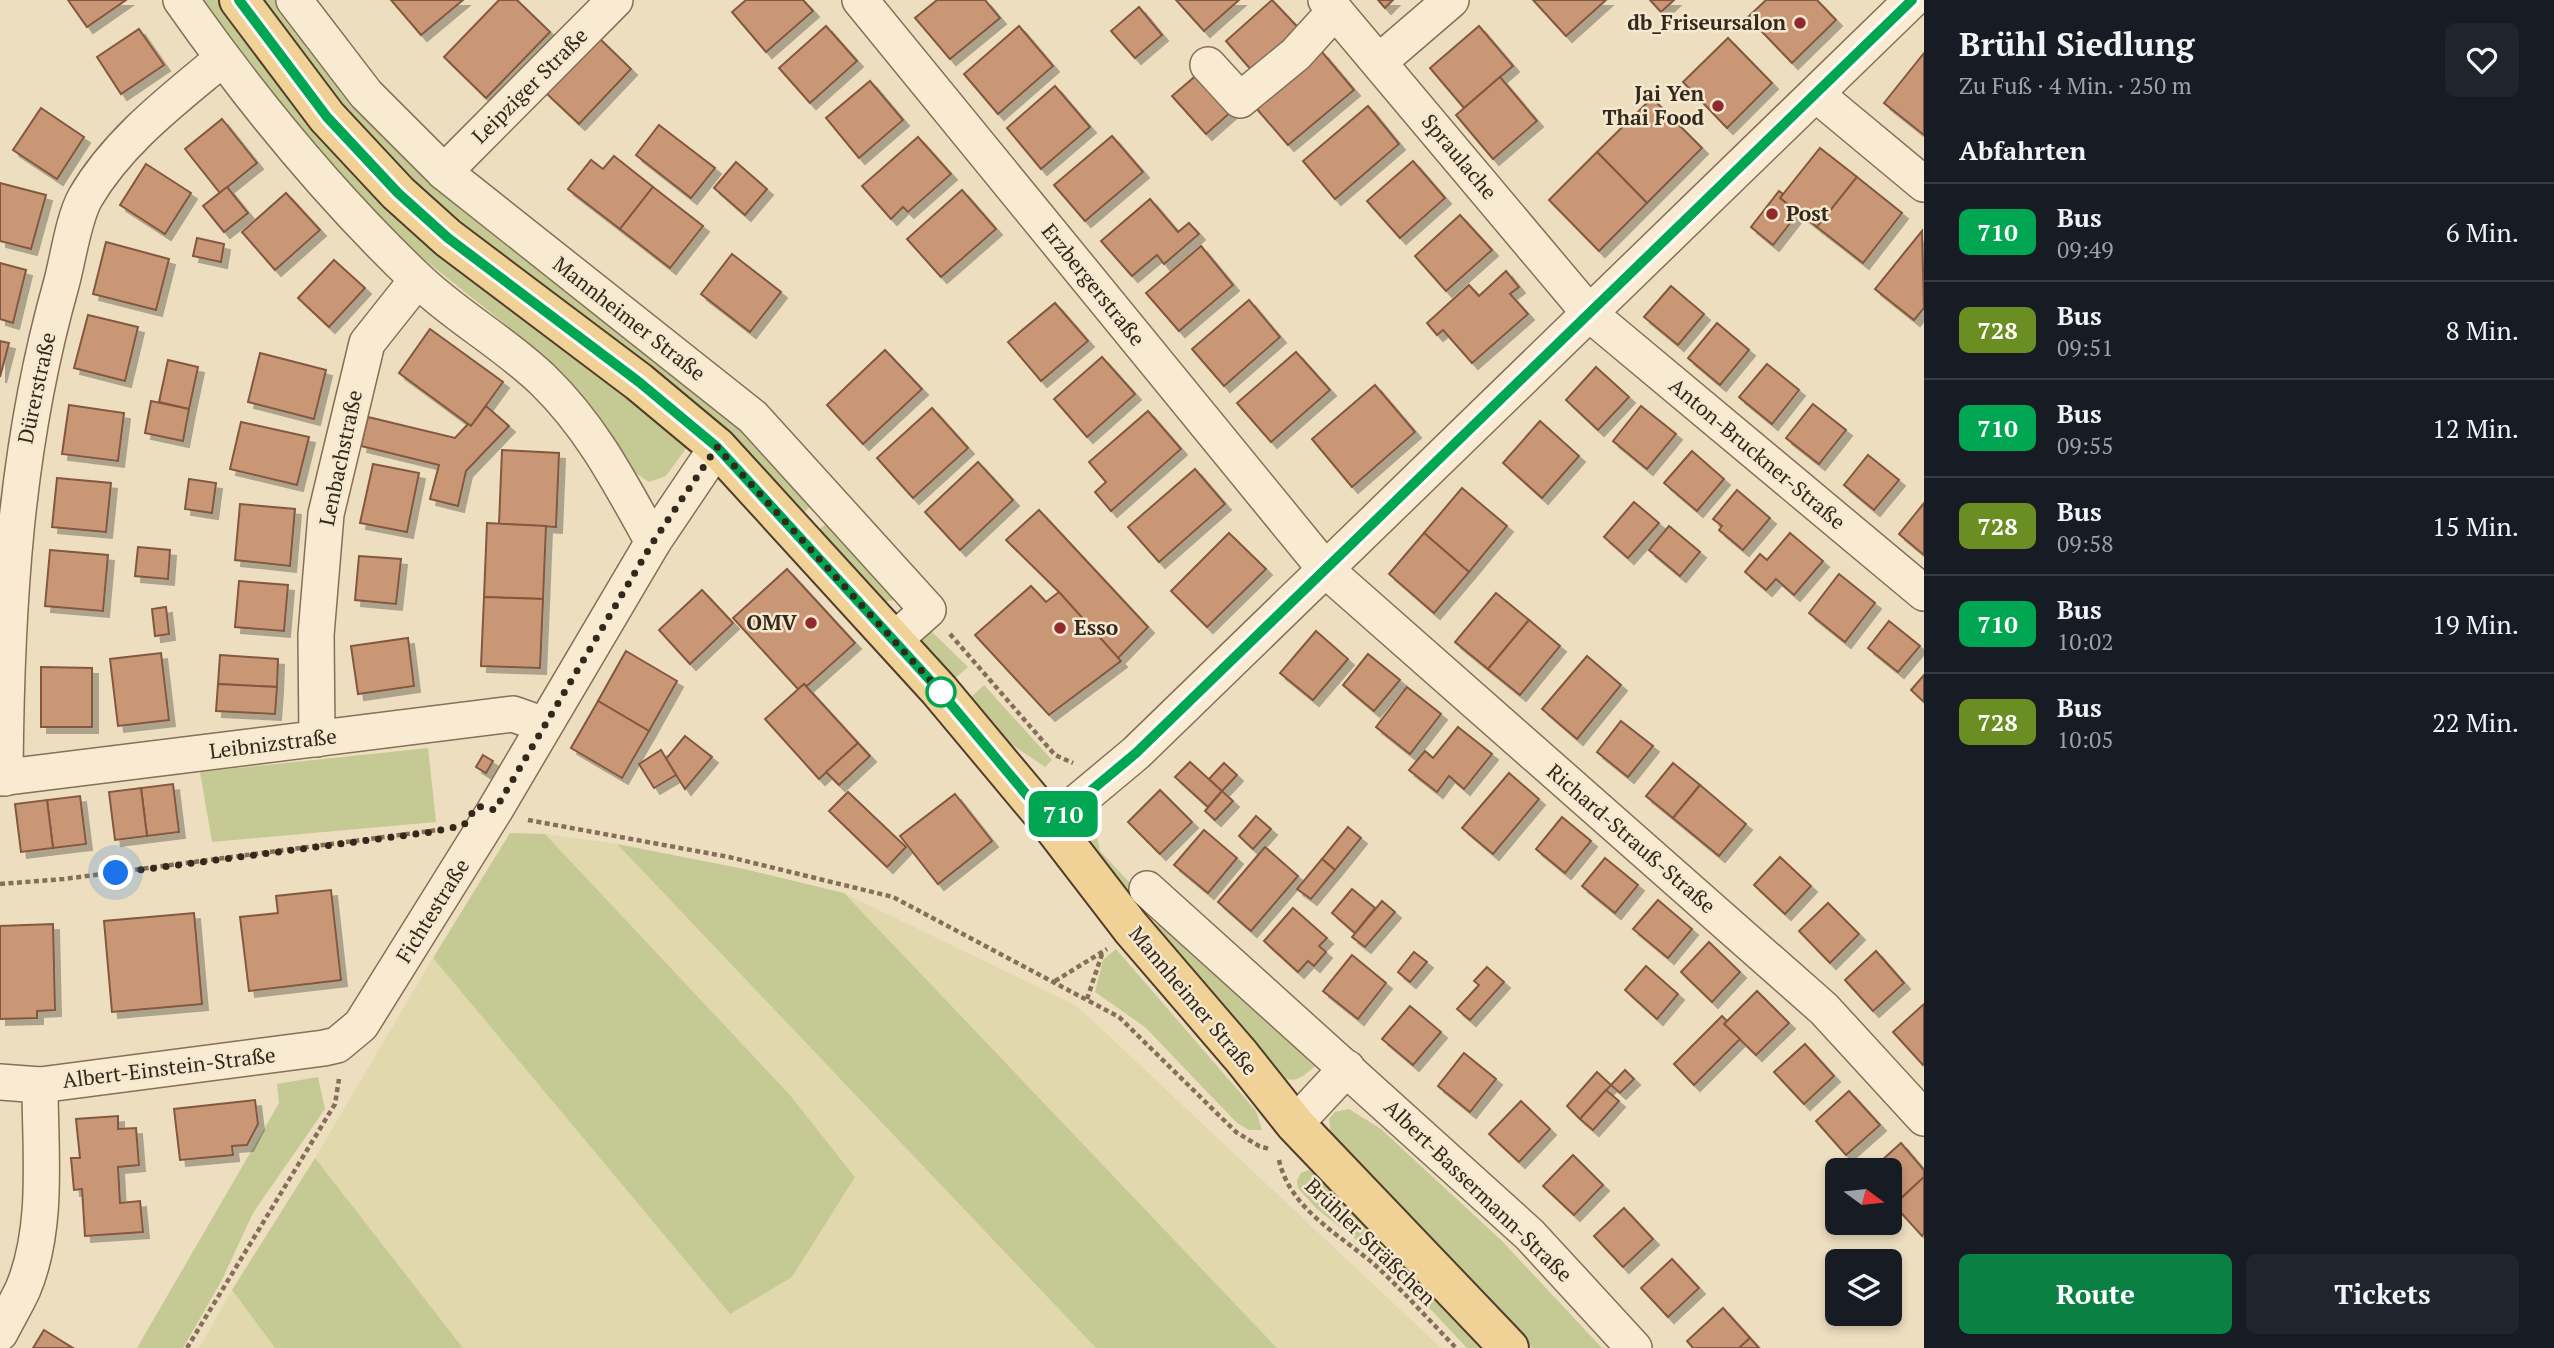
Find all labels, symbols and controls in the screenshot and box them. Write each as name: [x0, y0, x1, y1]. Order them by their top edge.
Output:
place label: db_Friseursalon: [1627, 8, 1786, 36]
marker: db_Friseursalon: [1792, 15, 1808, 31]
street label: Leipziger Straße: [465, 21, 593, 149]
text: Brühl Siedlung: [1959, 22, 2194, 65]
button: heart: [2445, 23, 2519, 97]
text: Zu Fuß · 4 Min. · 250 m: [1959, 70, 2192, 101]
place label: Jai Yen Thai Food: [1603, 79, 1704, 131]
marker: Jai Yen Thai Food: [1710, 98, 1726, 114]
street label: Spraulache: [1416, 108, 1504, 205]
text: Abfahrten: [1959, 133, 2086, 167]
place label: Post: [1786, 199, 1830, 227]
text: Bus: [2057, 200, 2102, 234]
marker: Post: [1764, 206, 1780, 222]
text: 6 Min.: [2446, 215, 2519, 249]
text: 710: [1977, 216, 2018, 248]
street label: Erzbergerstraße: [1036, 217, 1152, 351]
text: 09:49: [2057, 234, 2114, 265]
street label: Mannheimer Straße: [548, 250, 712, 387]
text: Bus: [2057, 298, 2102, 332]
text: 8 Min.: [2446, 313, 2519, 347]
text: 728: [1977, 314, 2018, 346]
street label: Dürerstraße: [11, 330, 61, 446]
text: 09:51: [2057, 332, 2114, 363]
street label: Anton-Bruckner-Straße: [1664, 371, 1852, 535]
street label: Lenbachstraße: [312, 387, 368, 528]
text: Bus: [2057, 396, 2102, 430]
text: 12 Min.: [2432, 411, 2519, 445]
text: 710: [1977, 412, 2018, 444]
text: 09:55: [2057, 430, 2114, 461]
text: Bus: [2057, 494, 2102, 528]
text: 15 Min.: [2432, 509, 2519, 543]
text: 728: [1977, 510, 2018, 542]
text: 09:58: [2057, 528, 2114, 559]
text: Bus: [2057, 592, 2102, 626]
text: 19 Min.: [2432, 607, 2519, 641]
place label: OMV: [746, 608, 798, 636]
text: 710: [1977, 608, 2018, 640]
place label: Esso: [1074, 613, 1118, 641]
marker: OMV: [803, 615, 819, 631]
marker: Esso: [1052, 620, 1068, 636]
text: 10:02: [2057, 626, 2114, 657]
unlabelled marker: [926, 677, 956, 707]
text: Bus: [2057, 690, 2102, 724]
text: 22 Min.: [2432, 705, 2519, 739]
text: 728: [1977, 706, 2018, 738]
street label: Leibnizstraße: [207, 721, 338, 765]
text: 10:05: [2057, 724, 2114, 755]
street label: Richard-Strauß-Straße: [1541, 757, 1722, 919]
line badge: 710: [1023, 791, 1103, 837]
text: 710: [1043, 798, 1083, 830]
street label: Fichtestraße: [389, 853, 475, 968]
your location: [98, 855, 133, 890]
street label: Mannheimer Straße: [1123, 920, 1264, 1081]
street label: Albert-Einstein-Straße: [61, 1040, 277, 1094]
street label: Albert-Bassermann-Straße: [1379, 1093, 1579, 1288]
north arrow: [1825, 1158, 1902, 1236]
map controls: [1825, 1158, 1902, 1326]
street label: Brühler Sträßchen: [1299, 1172, 1443, 1311]
button: layers: [1825, 1249, 1902, 1326]
button: Route: [1959, 1254, 2232, 1334]
button: Tickets: [2246, 1254, 2519, 1334]

